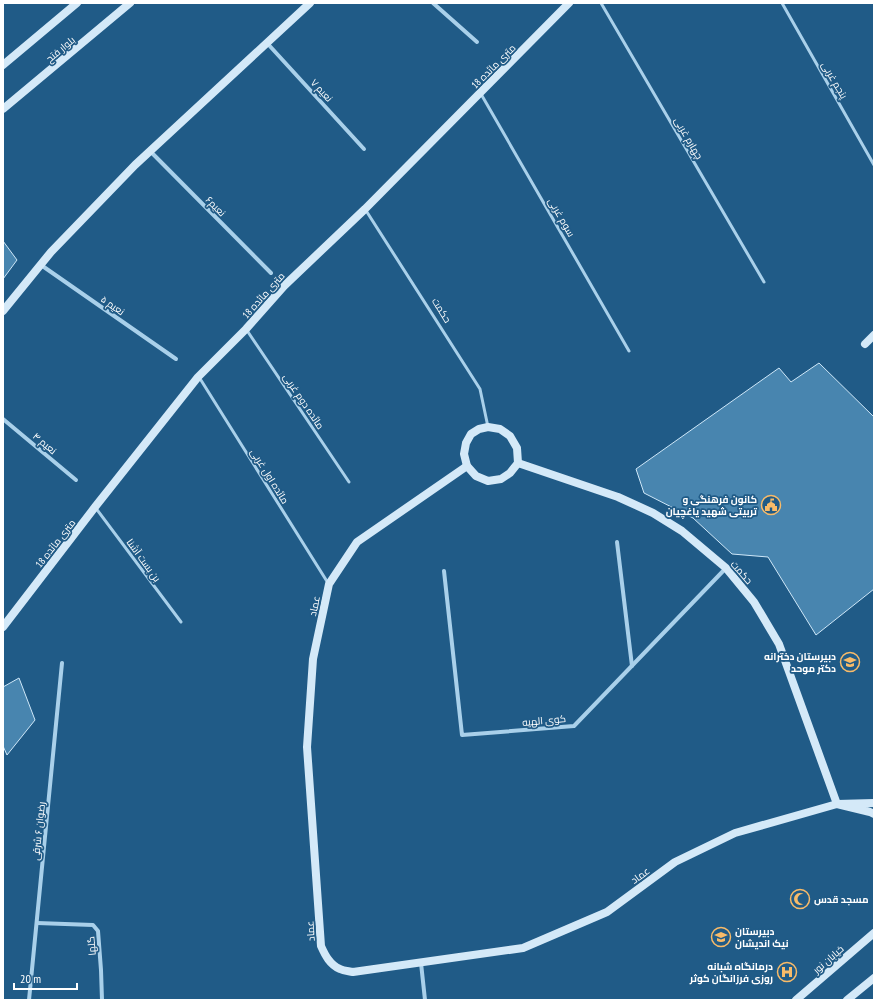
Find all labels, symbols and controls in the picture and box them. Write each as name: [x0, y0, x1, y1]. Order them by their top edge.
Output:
street label: بلوار فتح: [43, 33, 78, 65]
street label: 18 متری مائده: [468, 41, 518, 91]
street label: پنجم غربی: [818, 59, 851, 102]
street label: نعیم ۷: [307, 76, 336, 105]
street label: چهارم غربی: [670, 115, 706, 162]
street label: نعیم۶: [202, 194, 228, 220]
street label: سوم غربی: [544, 195, 578, 240]
street label: 18 متری مائده: [239, 270, 288, 321]
street label: نعیم ۵: [98, 293, 127, 319]
street label: حکمت: [429, 295, 454, 325]
street label: مائده دوم غربی: [279, 371, 327, 432]
street label: نعیم ۴: [29, 430, 59, 458]
street label: مائده اول غربی: [247, 446, 292, 506]
place label: کانون فرهنگی و تربیتی شهید یاغچیان: [666, 493, 757, 519]
public building icon: کانون فرهنگی و تربیتی شهید یاغچیان: [760, 494, 782, 516]
street label: 18 متری مائده: [32, 517, 78, 570]
street label: بن بست آشنا: [124, 536, 164, 584]
street label: حکمت: [728, 558, 755, 587]
street label: عماد: [306, 595, 323, 617]
place label: دبیرستان دخترانه دکتر موحد: [764, 650, 836, 675]
school or university icon: دبیرستان دخترانه دکتر موحد: [839, 651, 861, 673]
street label: کوی الهیه: [522, 712, 566, 729]
street label: رضوان ۶ شرقی: [29, 801, 48, 861]
street label: عماد: [628, 864, 652, 887]
mosque icon: مسجد قدس: [789, 888, 811, 910]
place label: مسجد قدس: [814, 893, 869, 906]
street label: عماد: [303, 920, 318, 942]
place label: دبیرستان نیک اندیشان: [735, 925, 789, 950]
school or university icon: دبیرستان نیک اندیشان: [710, 926, 732, 948]
street label: گلها: [84, 936, 99, 956]
street label: خیابان نور: [809, 942, 847, 977]
place label: درمانگاه شبانه روزی فرزانگان کوثر: [689, 960, 773, 985]
hospital icon: درمانگاه شبانه روزی فرزانگان کوثر: [776, 961, 798, 983]
scale bar: [14, 965, 77, 991]
text: 20 m: [20, 971, 41, 986]

